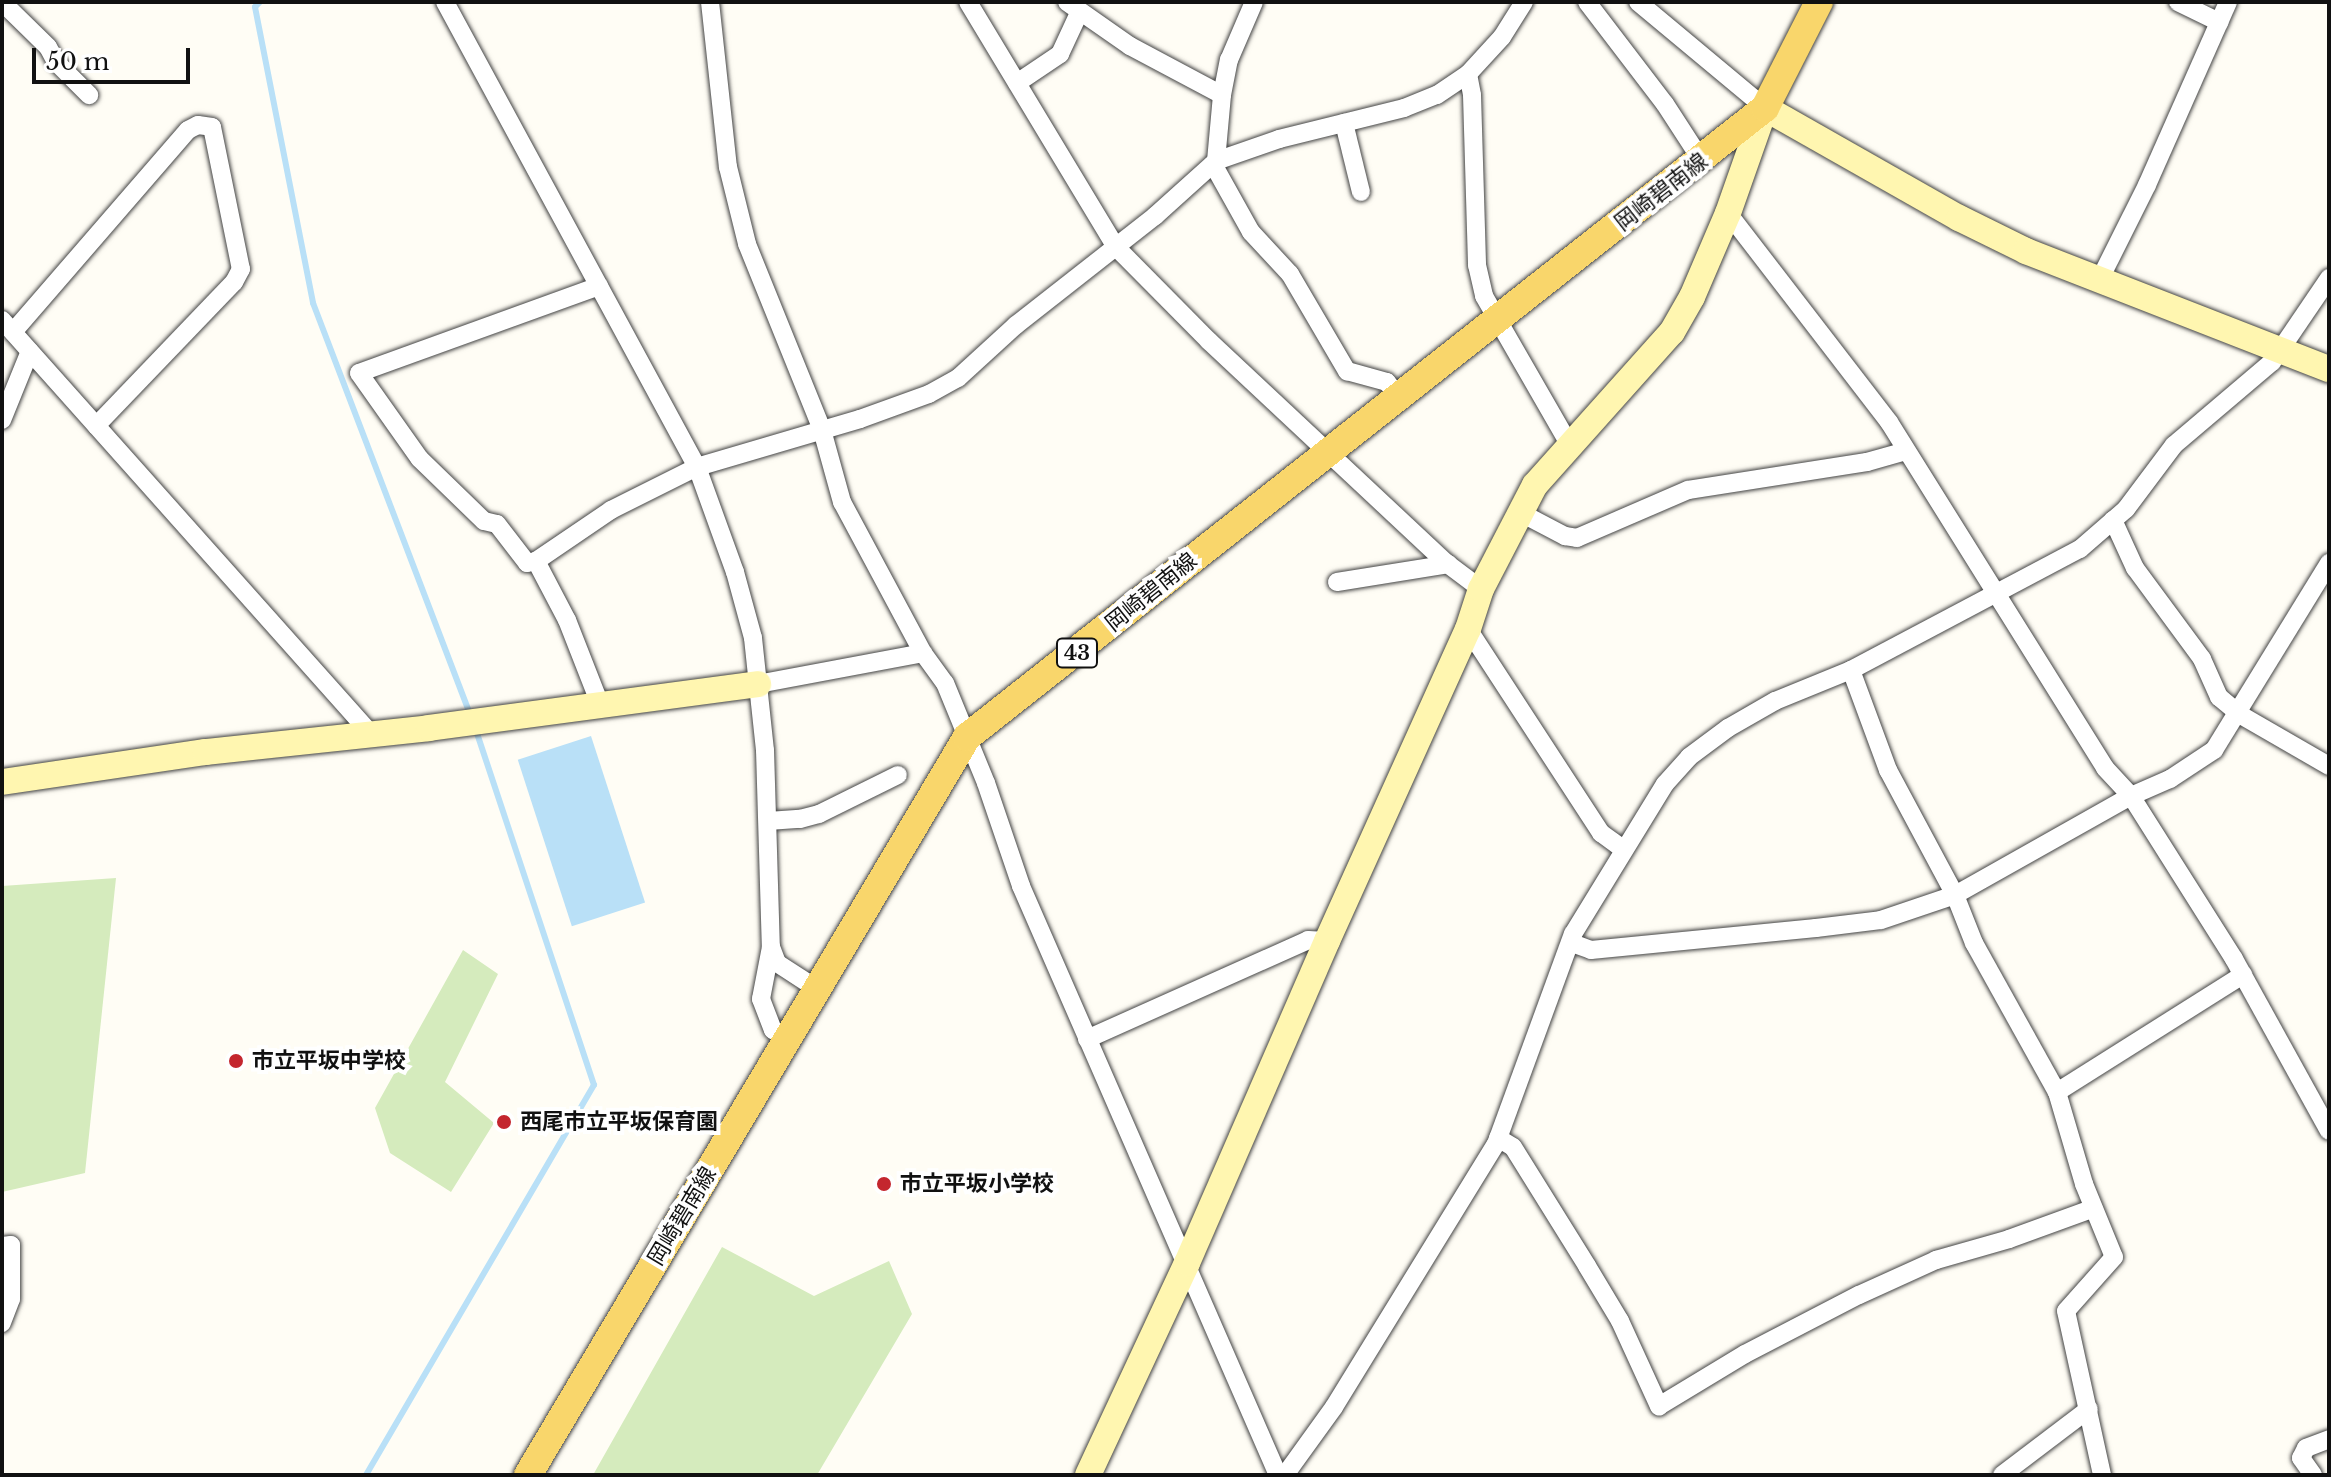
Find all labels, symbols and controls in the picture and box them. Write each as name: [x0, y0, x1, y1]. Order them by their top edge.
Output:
scale bar: [36, 32, 194, 82]
text: 50 m: [46, 47, 109, 76]
street label: 岡崎碧南線: [1610, 148, 1712, 236]
street label: 岡崎碧南線: [1100, 547, 1202, 637]
road number: 43: [1055, 637, 1099, 669]
place label: 市立平坂中学校: [252, 1048, 406, 1074]
marker: 市立平坂中学校: [227, 1052, 245, 1070]
place label: 西尾市立平坂保育園: [520, 1109, 718, 1135]
marker: 西尾市立平坂保育園: [495, 1113, 513, 1131]
street label: 岡崎碧南線: [642, 1162, 722, 1270]
place label: 市立平坂小学校: [900, 1171, 1054, 1197]
marker: 市立平坂小学校: [875, 1175, 893, 1193]

